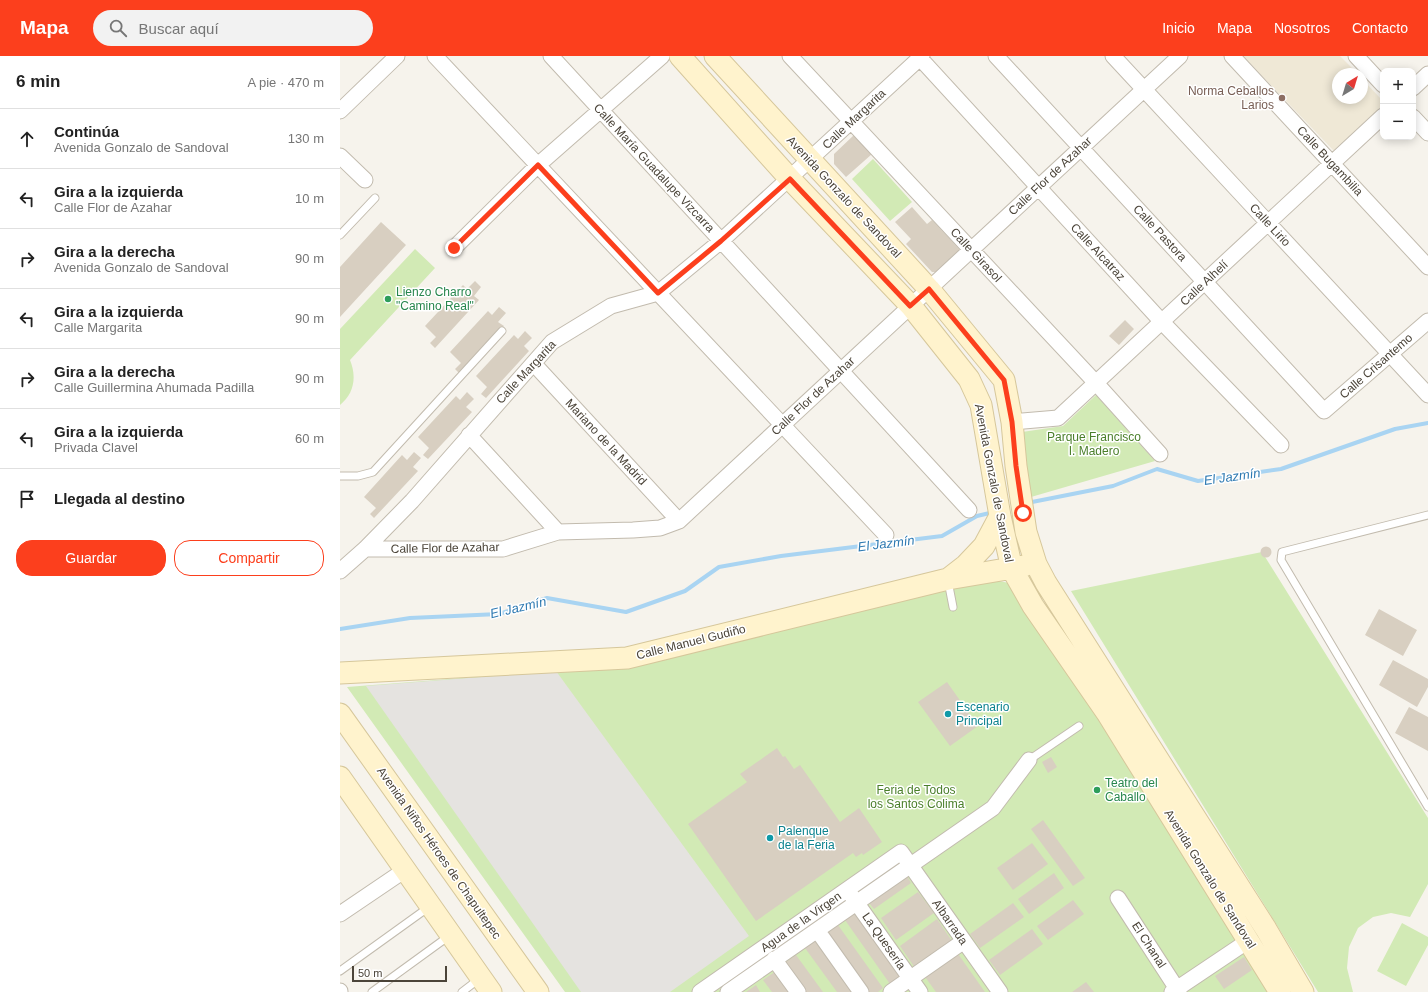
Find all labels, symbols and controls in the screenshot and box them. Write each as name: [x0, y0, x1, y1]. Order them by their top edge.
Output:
search box: [93, 10, 373, 46]
text: Mapa: [20, 17, 69, 38]
icon: search: [107, 17, 129, 39]
text: Buscar aquí: [139, 20, 219, 37]
text: Inicio: [1162, 20, 1195, 36]
text: Mapa: [1217, 20, 1252, 36]
text: Nosotros: [1274, 20, 1330, 36]
text: Contacto: [1352, 20, 1408, 36]
north arrow: [1332, 68, 1368, 104]
map controls: [1380, 68, 1416, 140]
button: +: [1380, 68, 1416, 104]
text: 6 min: [16, 72, 60, 91]
text: A pie · 470 m: [247, 75, 324, 90]
place label: Norma Ceballos Larios: [1188, 84, 1274, 112]
street label: Calle Margarita: [819, 86, 889, 152]
marker: Norma Ceballos Larios: [1277, 93, 1287, 103]
street label: Calle María Guadalupe Vizcarra: [591, 101, 717, 235]
button: −: [1380, 104, 1416, 140]
text: Continúa: [54, 123, 119, 140]
street label: Calle Bugambilia: [1294, 123, 1366, 199]
icon: ahead: [16, 128, 38, 150]
text: 130 m: [288, 131, 324, 146]
street label: Avenida Gonzalo de Sandoval: [784, 133, 904, 261]
street label: Calle Flor de Azahar: [1005, 134, 1095, 218]
text: Avenida Gonzalo de Sandoval: [54, 140, 229, 155]
text: Gira a la izquierda: [54, 183, 183, 200]
icon: left: [16, 188, 38, 210]
text: 10 m: [295, 191, 324, 206]
text: Calle Flor de Azahar: [54, 200, 172, 215]
street label: Calle Lirio: [1247, 201, 1294, 250]
street label: Calle Pastora: [1130, 202, 1190, 264]
street label: Calle Alcatraz: [1068, 220, 1128, 284]
street label: Calle Girasol: [947, 225, 1005, 285]
route end: [445, 239, 463, 257]
text: Gira a la derecha: [54, 243, 175, 260]
icon: right: [16, 248, 38, 270]
text: 90 m: [295, 251, 324, 266]
street label: Calle Alhelí: [1177, 257, 1231, 309]
text: Avenida Gonzalo de Sandoval: [54, 260, 229, 275]
place label: Lienzo Charro "Camino Real": [396, 285, 474, 313]
marker: Lienzo Charro "Camino Real": [383, 294, 393, 304]
text: Gira a la izquierda: [54, 303, 183, 320]
icon: left: [16, 308, 38, 330]
text: 90 m: [295, 311, 324, 326]
text: Calle Margarita: [54, 320, 142, 335]
street label: Calle Crisantemo: [1337, 330, 1416, 401]
street label: Calle Margarita: [493, 337, 559, 407]
street label: Calle Flor de Azahar: [768, 354, 858, 438]
text: Gira a la derecha: [54, 363, 175, 380]
icon: right: [16, 368, 38, 390]
text: 90 m: [295, 371, 324, 386]
text: Calle Guillermina Ahumada Padilla: [54, 380, 254, 395]
street label: Mariano de la Madrid: [562, 396, 650, 488]
street label: Avenida Gonzalo de Sandoval: [972, 403, 1016, 563]
text: Gira a la izquierda: [54, 423, 183, 440]
icon: left: [16, 428, 38, 450]
park label: Parque Francisco I. Madero: [1047, 430, 1141, 458]
text: 60 m: [295, 431, 324, 446]
text: Privada Clavel: [54, 440, 138, 455]
water label: El Jazmín: [1203, 465, 1261, 488]
icon: arrive: [16, 488, 38, 510]
text: Llegada al destino: [54, 490, 185, 507]
route start: [1014, 504, 1032, 522]
water label: El Jazmín: [857, 533, 915, 554]
button: Guardar: [16, 540, 166, 576]
button: Compartir: [174, 540, 324, 576]
street label: Calle Flor de Azahar: [391, 540, 499, 556]
water label: El Jazmín: [489, 594, 548, 621]
street label: Calle Manuel Gudiño: [635, 622, 747, 662]
place label: Escenario Principal: [956, 700, 1010, 728]
marker: Escenario Principal: [943, 709, 953, 719]
street label: Avenida Niños Héroes de Chapultepec: [374, 764, 504, 942]
place label: Teatro del Caballo: [1105, 776, 1158, 804]
park label: Feria de Todos los Santos Colima: [868, 783, 965, 811]
marker: Teatro del Caballo: [1092, 785, 1102, 795]
street label: Avenida Gonzalo de Sandoval: [1161, 807, 1259, 951]
place label: Palenque de la Feria: [778, 824, 835, 852]
marker: Palenque de la Feria: [765, 833, 775, 843]
street label: Agua de la Virgen: [758, 889, 844, 955]
street label: Albarrada: [929, 897, 971, 948]
street label: La Quesería: [859, 910, 909, 972]
street label: El Chanal: [1129, 919, 1169, 971]
scale bar: [352, 964, 447, 983]
text: 50 m: [358, 967, 382, 979]

